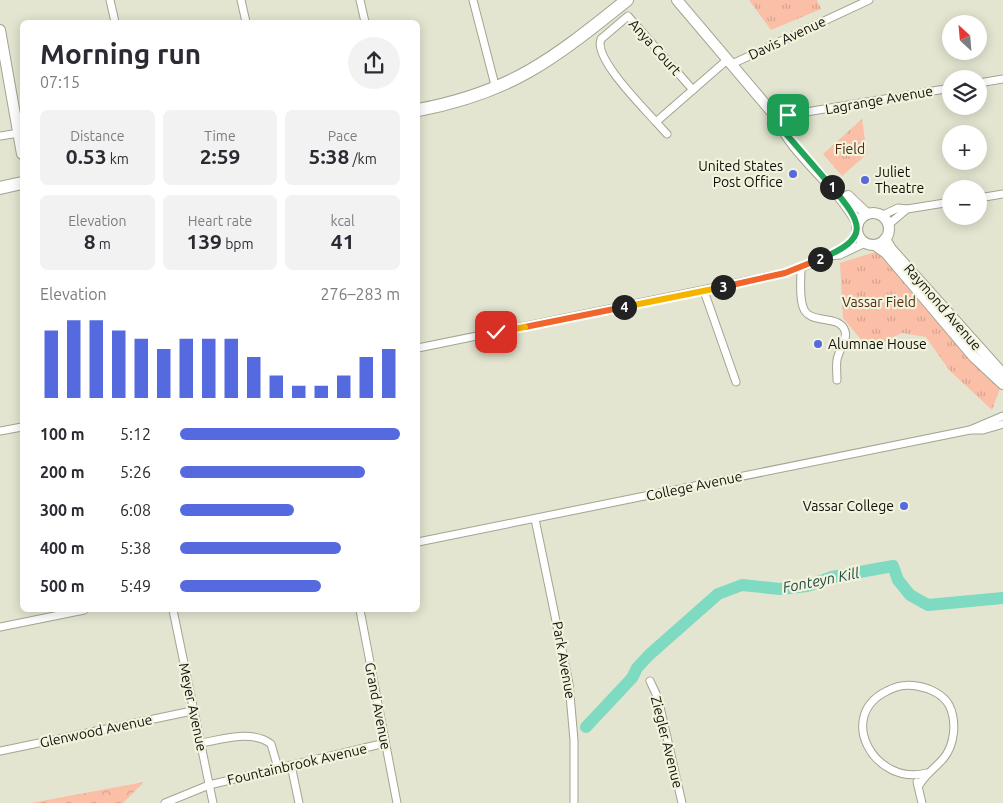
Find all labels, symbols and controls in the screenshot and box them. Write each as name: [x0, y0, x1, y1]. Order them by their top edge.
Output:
street label: Davis Avenue: [746, 13, 828, 63]
north arrow: [942, 15, 988, 60]
map controls: [942, 15, 987, 225]
street label: Anya Court: [626, 16, 685, 79]
button: share: [348, 37, 400, 89]
text: Morning run: [40, 38, 201, 69]
button: layers: [942, 70, 987, 115]
text: 07:15: [40, 73, 80, 91]
street label: Lagrange Avenue: [824, 83, 934, 117]
pin: [767, 94, 809, 136]
icon: arrive: [774, 101, 802, 129]
button: +: [942, 125, 987, 170]
text: Distance: [70, 128, 124, 144]
text: Time: [204, 128, 236, 144]
text: Pace: [328, 128, 357, 144]
park label: Field: [835, 141, 865, 157]
text: 0.53: [66, 144, 107, 168]
text: 2:59: [200, 144, 240, 168]
text: 5:38: [309, 144, 349, 168]
text: km: [107, 151, 129, 167]
text: /km: [349, 151, 377, 167]
place label: United States Post Office: [698, 158, 783, 190]
place label: Juliet Theatre: [875, 164, 924, 196]
marker: United States Post Office: [787, 168, 799, 180]
pin: 1: [820, 174, 844, 200]
marker: Juliet Theatre: [859, 174, 871, 186]
text: 1: [829, 179, 836, 195]
button: −: [942, 180, 987, 225]
text: Elevation: [68, 213, 127, 229]
text: Heart rate: [188, 213, 252, 229]
text: kcal: [331, 213, 355, 229]
text: 8: [84, 229, 96, 253]
text: 139: [186, 229, 222, 253]
text: 41: [331, 229, 355, 253]
text: m: [96, 236, 111, 252]
text: bpm: [222, 236, 254, 252]
pin: 2: [808, 246, 832, 272]
text: 2: [817, 251, 824, 267]
street label: Raymond Avenue: [901, 260, 985, 354]
pin: 3: [710, 274, 736, 300]
text: 3: [720, 279, 727, 295]
text: Elevation: [40, 285, 107, 303]
text: 276–283 m: [320, 285, 400, 303]
pin: 4: [612, 294, 636, 320]
park label: Vassar Field: [842, 294, 916, 310]
text: 4: [621, 299, 628, 315]
pin: [475, 311, 517, 353]
icon: check: [482, 318, 510, 346]
place label: Alumnae House: [828, 336, 927, 352]
marker: Alumnae House: [812, 338, 824, 350]
text: 100 m: [40, 425, 85, 443]
text: 5:12: [120, 425, 151, 443]
text: 200 m: [40, 463, 85, 481]
text: 5:26: [120, 463, 151, 481]
street label: College Avenue: [644, 468, 744, 504]
place label: Vassar College: [803, 498, 894, 514]
marker: Vassar College: [898, 500, 910, 512]
text: 300 m: [40, 501, 85, 519]
text: 6:08: [120, 501, 151, 519]
text: 400 m: [40, 539, 85, 557]
text: 5:38: [120, 539, 151, 557]
water label: Fonteyn Kill: [781, 564, 862, 596]
text: 500 m: [40, 577, 85, 595]
text: 5:49: [120, 577, 151, 595]
street label: Park Avenue: [549, 620, 579, 700]
street label: Meyer Avenue: [176, 661, 210, 753]
street label: Grand Avenue: [362, 661, 394, 751]
street label: Ziegler Avenue: [648, 694, 686, 790]
street label: Glenwood Avenue: [38, 711, 154, 751]
street label: Fountainbrook Avenue: [226, 740, 368, 788]

